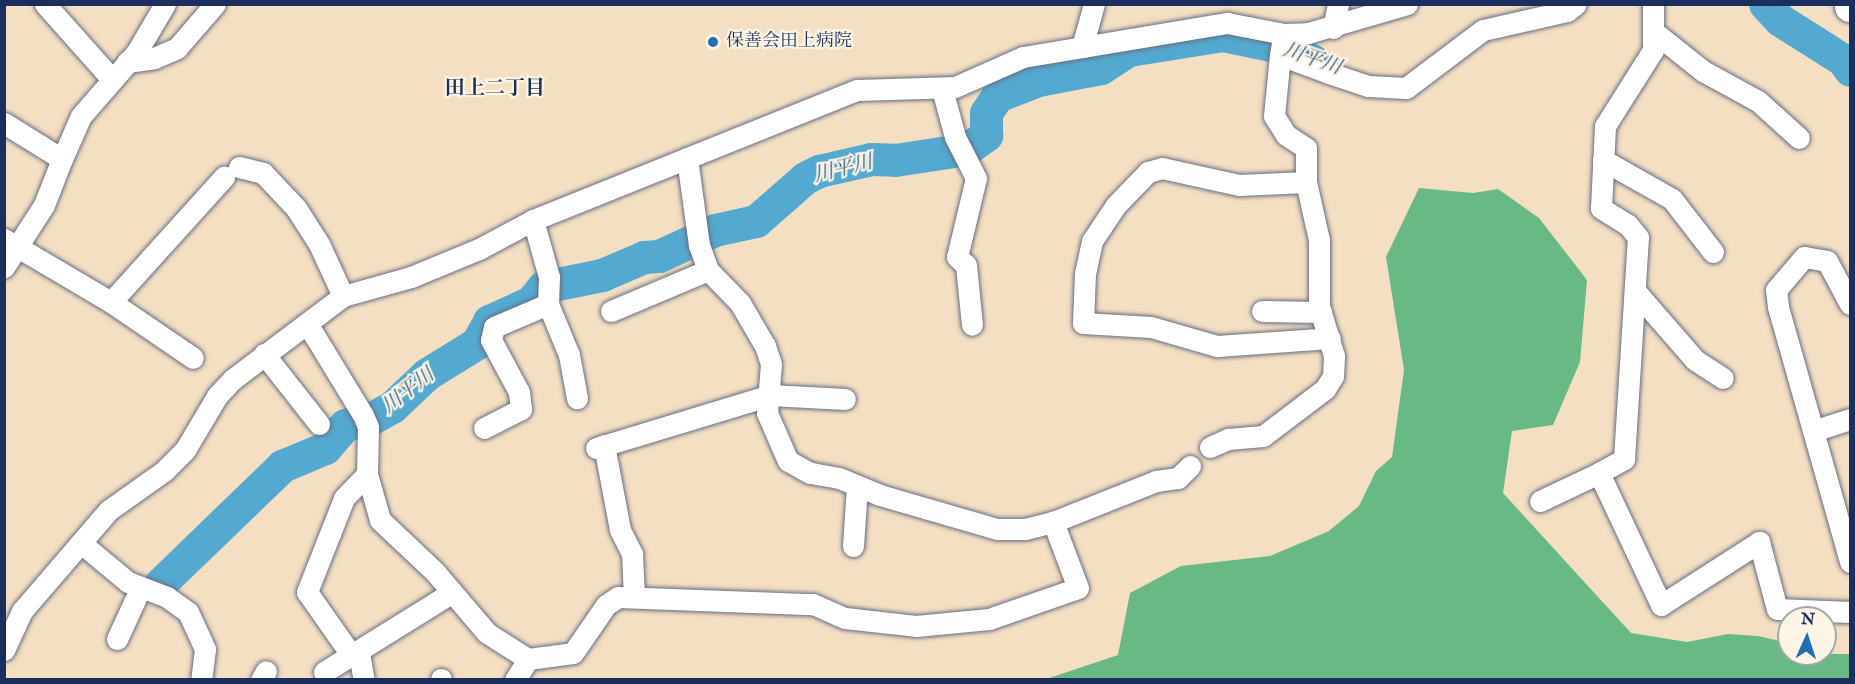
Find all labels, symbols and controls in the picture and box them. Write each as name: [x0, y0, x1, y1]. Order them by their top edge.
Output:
place label: 保善会田上病院: [726, 31, 852, 53]
marker: 保善会田上病院: [704, 33, 722, 51]
water label: 川平川: [1280, 38, 1344, 80]
district label: 田上二丁目: [445, 76, 545, 100]
water label: 川平川: [811, 150, 875, 188]
water label: 川平川: [377, 363, 439, 419]
north arrow: [1777, 606, 1837, 666]
text: N: [1800, 610, 1815, 630]

